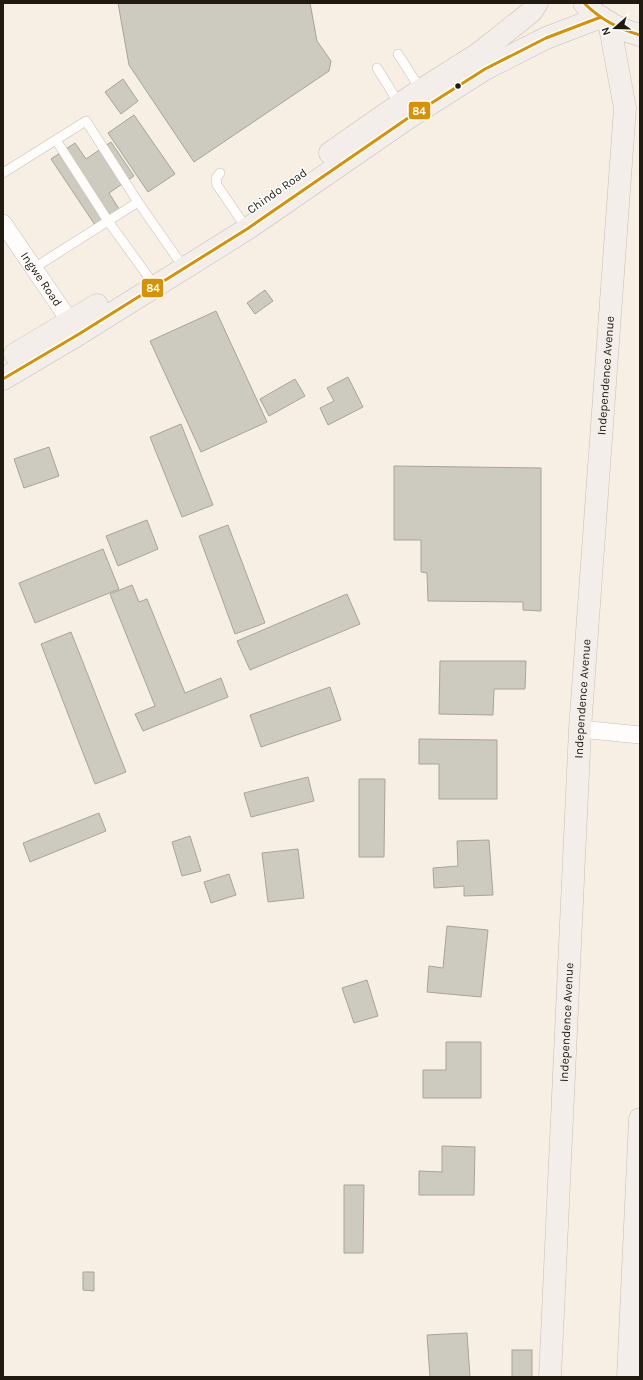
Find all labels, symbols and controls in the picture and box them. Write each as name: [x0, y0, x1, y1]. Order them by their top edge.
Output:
north arrow: [595, 8, 635, 48]
text: N: [599, 25, 614, 37]
unlabelled marker: [453, 81, 463, 91]
line badge: 84: [408, 101, 431, 120]
text: 84: [412, 105, 426, 118]
street label: Chindo Road: [244, 165, 310, 217]
street label: Ingwe Road: [18, 249, 65, 309]
line badge: 84: [141, 278, 164, 298]
text: 84: [146, 282, 160, 295]
street label: Independence Avenue: [594, 315, 617, 436]
street label: Independence Avenue: [572, 639, 593, 759]
street label: Independence Avenue: [557, 962, 576, 1082]

